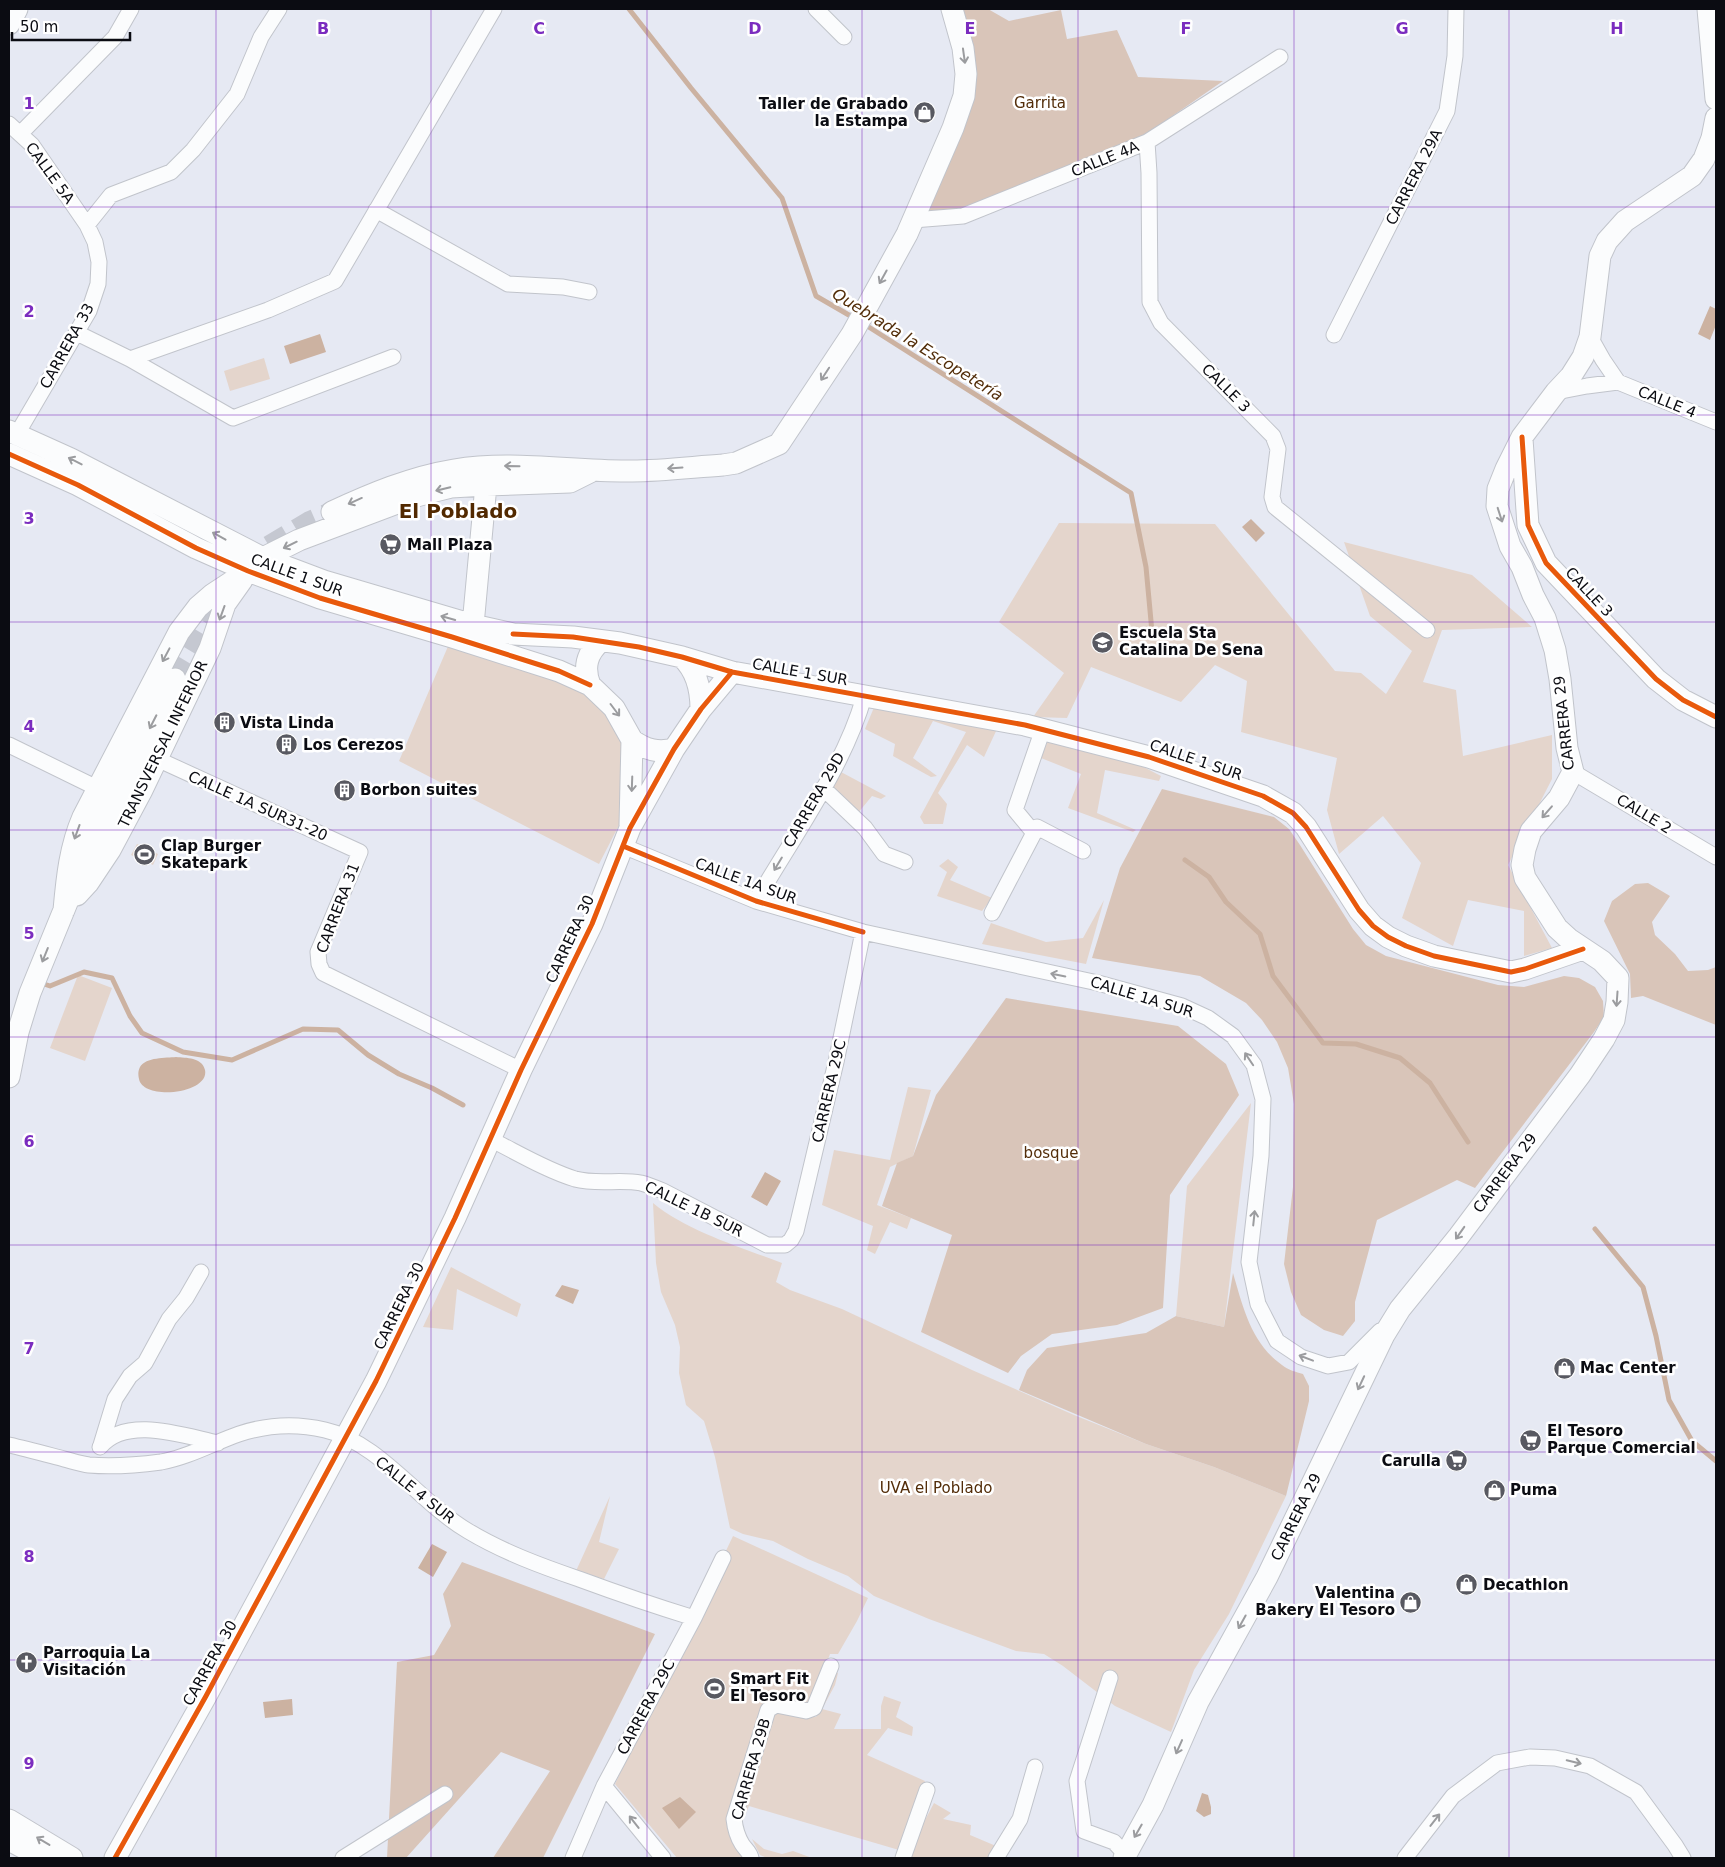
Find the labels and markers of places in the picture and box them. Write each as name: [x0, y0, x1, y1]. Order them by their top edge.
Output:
place label: Taller de Grabado la Estampa: [759, 95, 908, 130]
shop icon: Taller de Grabado la Estampa: [912, 101, 936, 125]
supermarket icon: Mall Plaza: [379, 533, 403, 557]
place label: Mall Plaza: [407, 536, 493, 554]
place label: Escuela Sta Catalina De Sena: [1119, 624, 1263, 659]
school or university icon: Escuela Sta Catalina De Sena: [1091, 630, 1115, 654]
building icon: Vista Linda: [212, 711, 236, 735]
place label: Vista Linda: [240, 714, 334, 732]
building icon: Los Cerezos: [275, 733, 299, 757]
place label: Los Cerezos: [303, 736, 404, 754]
building icon: Borbon suites: [332, 778, 356, 802]
place label: Borbon suites: [360, 781, 477, 799]
place label: Clap Burger Skatepark: [161, 837, 262, 872]
sports icon: Clap Burger Skatepark: [133, 843, 157, 867]
shop icon: Mac Center: [1552, 1356, 1576, 1380]
place label: Mac Center: [1580, 1359, 1676, 1377]
place label: El Tesoro Parque Comercial: [1547, 1422, 1696, 1457]
supermarket icon: El Tesoro Parque Comercial: [1519, 1428, 1543, 1452]
supermarket icon: Carulla: [1445, 1449, 1469, 1473]
place label: Carulla: [1381, 1452, 1441, 1470]
shop icon: Puma: [1482, 1478, 1506, 1502]
place label: Puma: [1510, 1481, 1557, 1499]
shop icon: Decathlon: [1455, 1573, 1479, 1597]
place label: Decathlon: [1483, 1576, 1569, 1594]
place label: Valentina Bakery El Tesoro: [1255, 1584, 1395, 1619]
shop icon: Valentina Bakery El Tesoro: [1399, 1590, 1423, 1614]
place label: Parroquia La Visitación: [43, 1644, 150, 1679]
church icon: Parroquia La Visitación: [15, 1650, 39, 1674]
place label: Smart Fit El Tesoro: [730, 1670, 809, 1705]
sports icon: Smart Fit El Tesoro: [702, 1676, 726, 1700]

